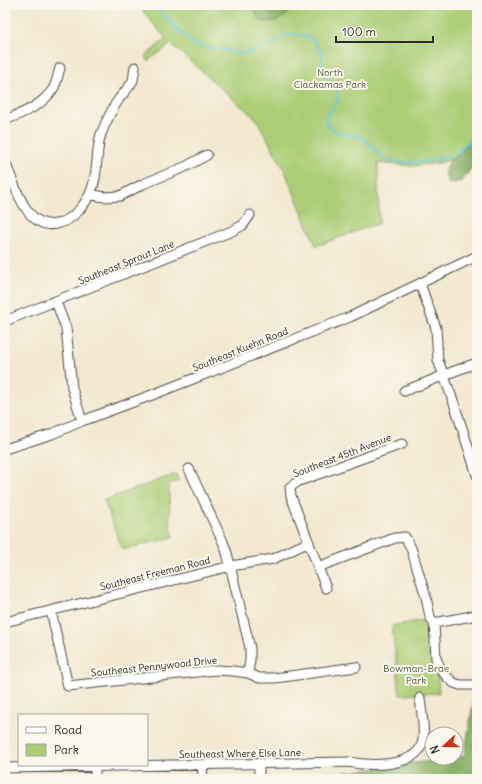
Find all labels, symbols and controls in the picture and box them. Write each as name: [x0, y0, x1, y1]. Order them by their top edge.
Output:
scale bar: [336, 18, 433, 44]
text: 100 m: [342, 24, 376, 39]
park label: North Clackamas Park: [294, 66, 366, 91]
street label: Southeast Sprout Lane: [76, 237, 176, 288]
street label: Southeast Kuehn Road: [190, 324, 290, 375]
street label: Southeast 45th Avenue: [291, 431, 393, 480]
street label: Southeast Freeman Road: [98, 553, 212, 594]
street label: Southeast Pennywood Drive: [90, 653, 218, 680]
park label: Bowman-Brae Park: [383, 662, 449, 687]
legend: [18, 714, 148, 766]
text: Road: [54, 722, 82, 737]
north arrow: [424, 726, 464, 766]
text: Park: [54, 742, 79, 757]
text: N: [427, 744, 443, 756]
street label: Southeast Where Else Lane: [179, 746, 301, 761]

